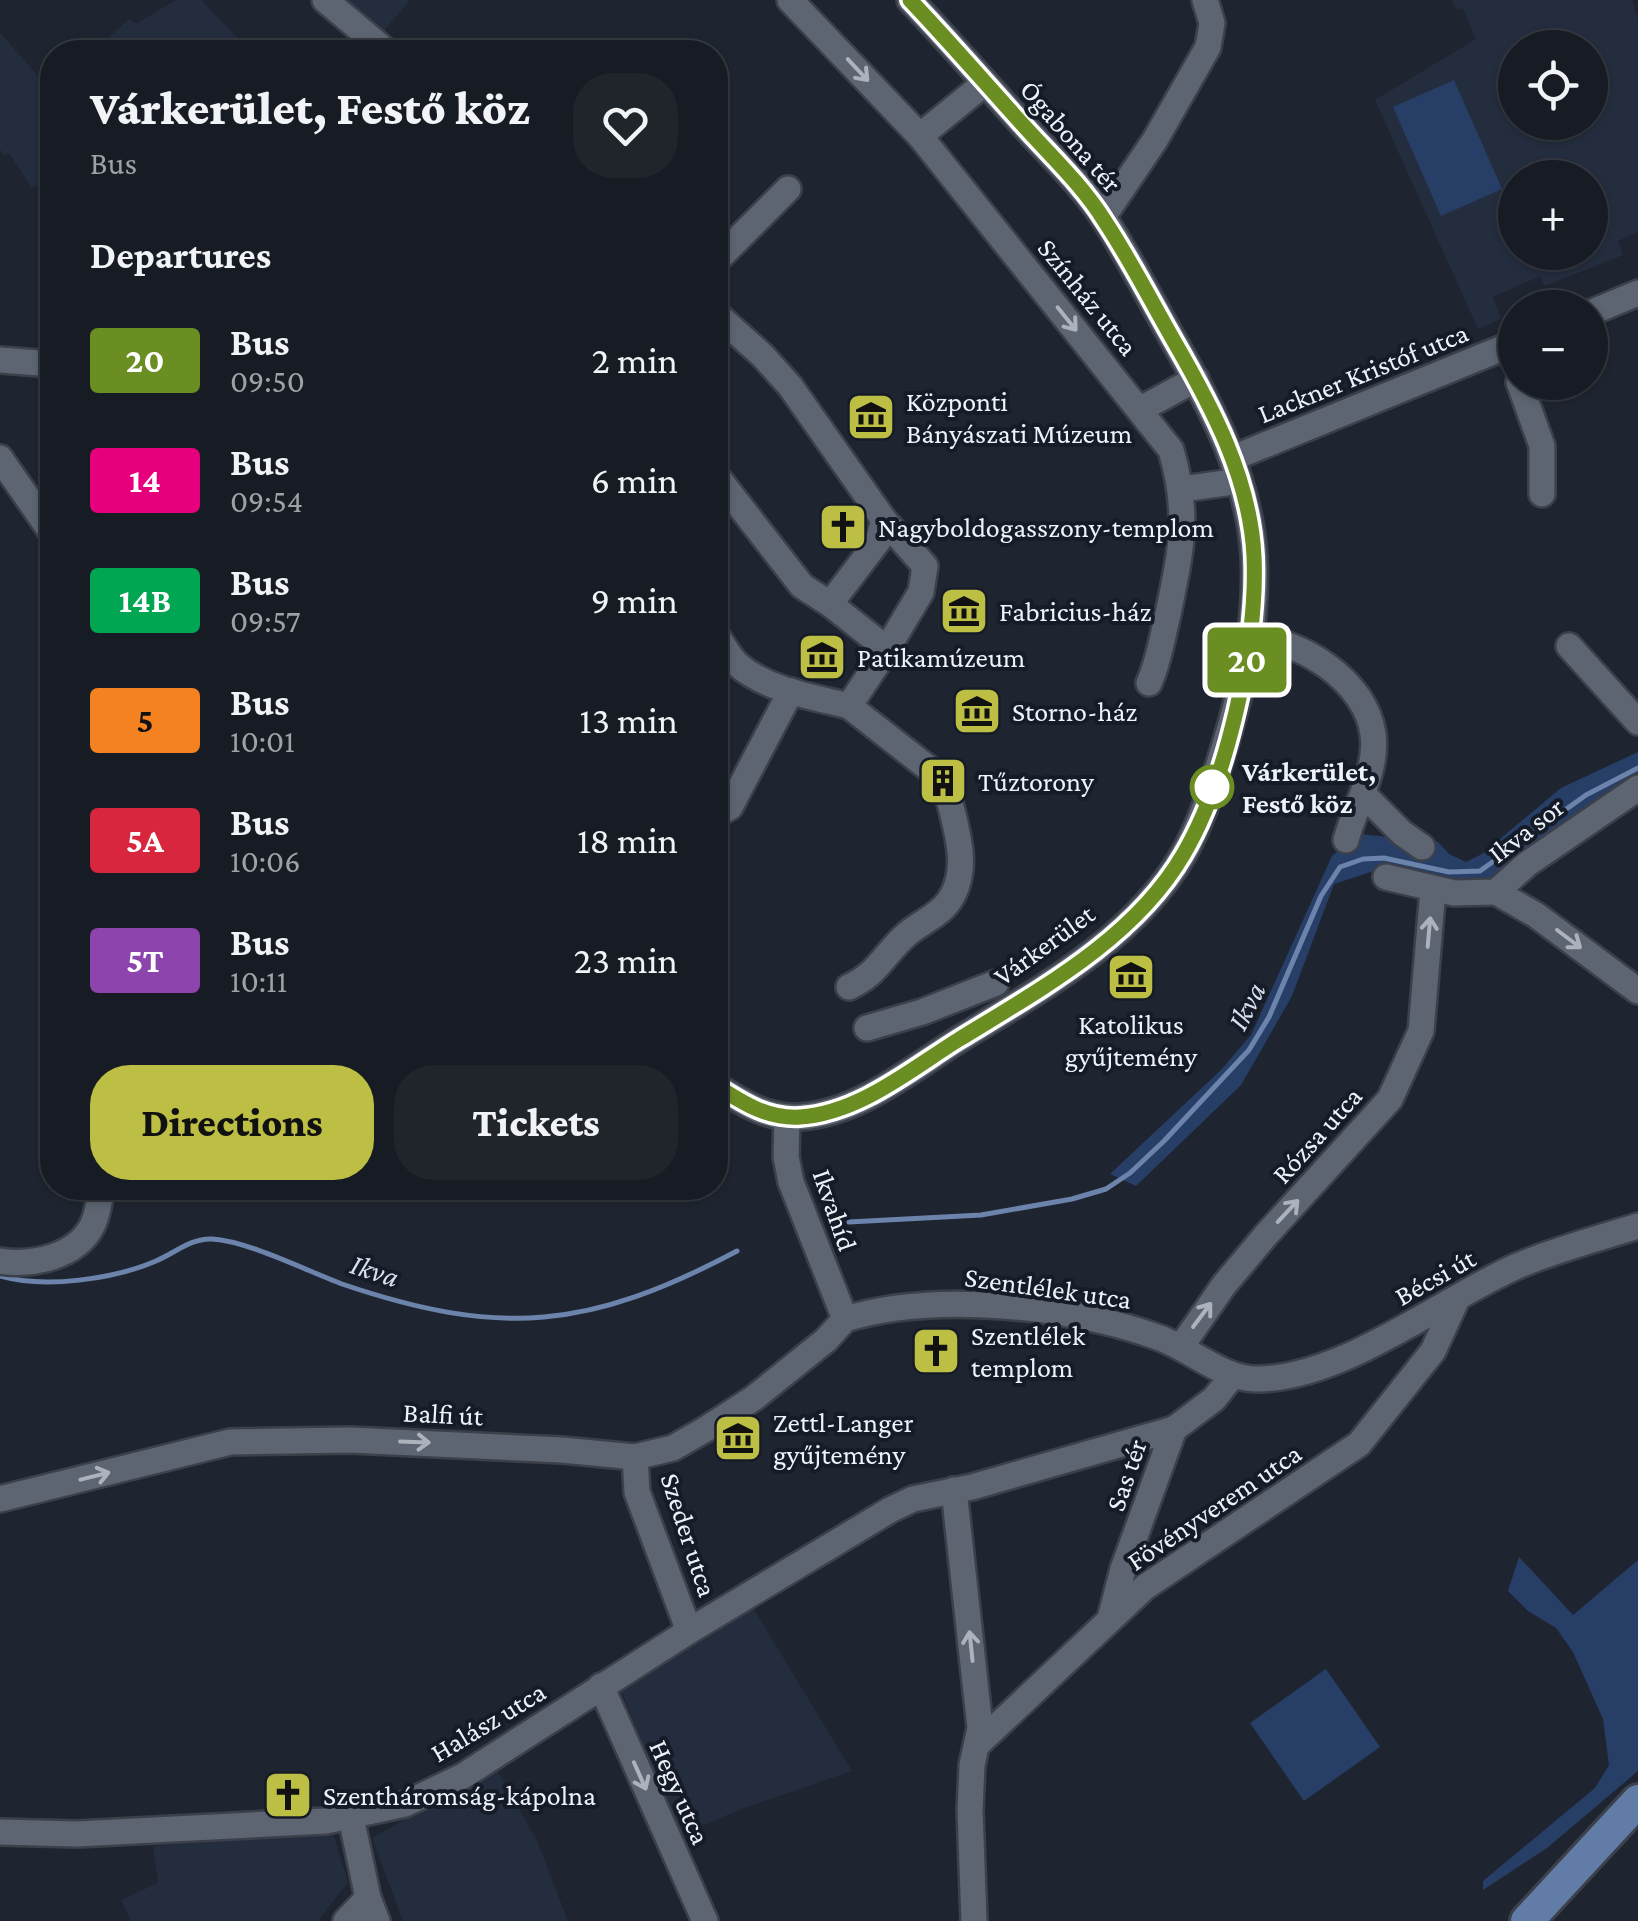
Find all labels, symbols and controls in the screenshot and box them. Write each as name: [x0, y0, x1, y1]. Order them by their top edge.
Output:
map controls: [1498, 30, 1608, 400]
button: locate: [1498, 30, 1608, 140]
one-way arrow: [846, 57, 869, 82]
button: heart: [573, 73, 678, 178]
street label: Ógabona tér: [1014, 74, 1128, 198]
text: Várkerület, Festő köz: [90, 81, 530, 134]
text: Bus: [90, 145, 137, 181]
button: +: [1498, 160, 1608, 270]
street label: Színház utca: [1032, 232, 1144, 362]
text: Departures: [90, 234, 271, 276]
button: −: [1498, 290, 1608, 400]
one-way arrow: [1056, 305, 1077, 332]
street label: Lackner Kristóf utca: [1253, 317, 1473, 429]
text: Bus: [230, 321, 289, 363]
text: 2 min: [592, 339, 678, 381]
text: 20: [125, 341, 165, 380]
text: 09:50: [230, 363, 305, 399]
place label: Központi Bányászati Múzeum: [906, 386, 1132, 449]
museum icon: Központi Bányászati Múzeum: [845, 391, 897, 443]
text: Bus: [230, 441, 289, 483]
text: 6 min: [591, 459, 678, 501]
text: 14: [129, 461, 161, 500]
text: 09:54: [230, 483, 303, 519]
church icon: Nagyboldogasszony-templom: [817, 501, 869, 553]
place label: Nagyboldogasszony-templom: [878, 512, 1214, 543]
text: Bus: [230, 561, 289, 603]
text: 9 min: [591, 579, 678, 621]
text: 14B: [119, 581, 171, 620]
museum icon: Fabricius-ház: [938, 585, 990, 637]
place label: Fabricius-ház: [999, 596, 1152, 627]
text: 09:57: [230, 603, 301, 639]
line badge: 20: [1202, 628, 1292, 692]
museum icon: Patikamúzeum: [796, 631, 848, 683]
text: 20: [1227, 641, 1267, 680]
place label: Patikamúzeum: [857, 642, 1025, 673]
text: Bus: [230, 681, 289, 723]
museum icon: Storno-ház: [951, 685, 1003, 737]
place label: Storno-ház: [1012, 696, 1138, 727]
text: 13 min: [579, 699, 678, 741]
text: 5: [136, 701, 154, 740]
text: 10:01: [230, 723, 295, 759]
building icon: Tűztorony: [917, 755, 969, 807]
place label: Várkerület, Festő köz: [1241, 756, 1376, 819]
place label: Tűztorony: [978, 766, 1095, 797]
marker: Várkerület, Festő köz: [1191, 766, 1233, 808]
street label: Ikva sor: [1482, 791, 1570, 869]
text: Bus: [230, 801, 289, 843]
text: 18 min: [577, 819, 678, 861]
text: 5A: [126, 821, 164, 860]
text: 10:06: [230, 843, 300, 879]
street label: Várkerület: [988, 898, 1101, 992]
one-way arrow: [1419, 917, 1438, 949]
text: Bus: [230, 921, 289, 963]
one-way arrow: [1555, 928, 1582, 949]
text: 23 min: [574, 939, 678, 981]
text: 5T: [126, 941, 164, 980]
museum icon: Katolikus gyűjtemény: [1105, 951, 1157, 1003]
text: 10:11: [230, 963, 287, 999]
water label: Ikva: [1220, 977, 1272, 1035]
place label: Katolikus gyűjtemény: [1065, 1009, 1198, 1072]
button: Directions: [90, 1065, 374, 1180]
button: Tickets: [394, 1065, 678, 1180]
street label: Rózsa utca: [1266, 1081, 1368, 1189]
street label: Ikvahíd: [807, 1165, 863, 1255]
one-way arrow: [1276, 1199, 1299, 1224]
street label: Bécsi út: [1389, 1242, 1481, 1312]
water label: Ikva: [347, 1247, 403, 1293]
street label: Szentlélek utca: [963, 1261, 1133, 1315]
one-way arrow: [1191, 1303, 1213, 1329]
place label: Szentlélek templom: [971, 1320, 1086, 1383]
church icon: Szentlélek templom: [910, 1325, 962, 1377]
street label: Balfi út: [402, 1396, 484, 1432]
place label: Zettl-Langer gyűjtemény: [773, 1407, 914, 1470]
museum icon: Zettl-Langer gyűjtemény: [712, 1412, 764, 1464]
one-way arrow: [399, 1433, 431, 1452]
street label: Sas tér: [1099, 1435, 1153, 1515]
street label: Fövényverem utca: [1121, 1437, 1307, 1577]
one-way arrow: [79, 1465, 110, 1484]
street label: Szeder utca: [654, 1469, 724, 1601]
one-way arrow: [961, 1630, 980, 1662]
street label: Halász utca: [425, 1676, 551, 1768]
street label: Hegy utca: [643, 1735, 717, 1849]
one-way arrow: [632, 1760, 650, 1791]
church icon: Szentháromság-kápolna: [262, 1769, 314, 1821]
place label: Szentháromság-kápolna: [323, 1780, 596, 1811]

